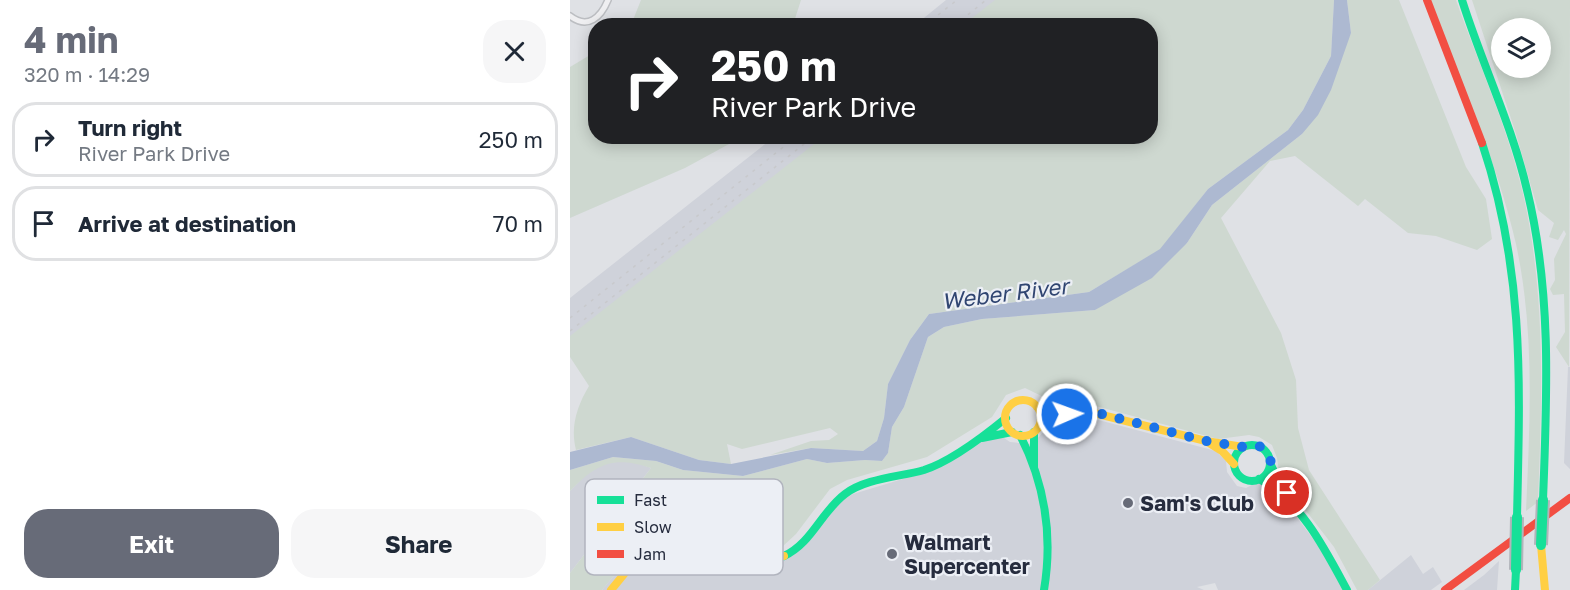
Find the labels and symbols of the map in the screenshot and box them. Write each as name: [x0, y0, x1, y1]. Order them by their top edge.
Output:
water label: Weber River: [940, 271, 1073, 314]
position arrow: [1035, 382, 1099, 446]
pin: [1261, 467, 1312, 518]
legend: [585, 479, 783, 575]
text: Fast: [634, 490, 667, 510]
place label: Sam's Club: [1140, 490, 1254, 516]
marker: Sam's Club: [1121, 496, 1135, 510]
text: Slow: [634, 517, 672, 537]
place label: Walmart Supercenter: [904, 529, 1030, 579]
text: Jam: [634, 544, 666, 564]
marker: Walmart Supercenter: [885, 547, 899, 561]

